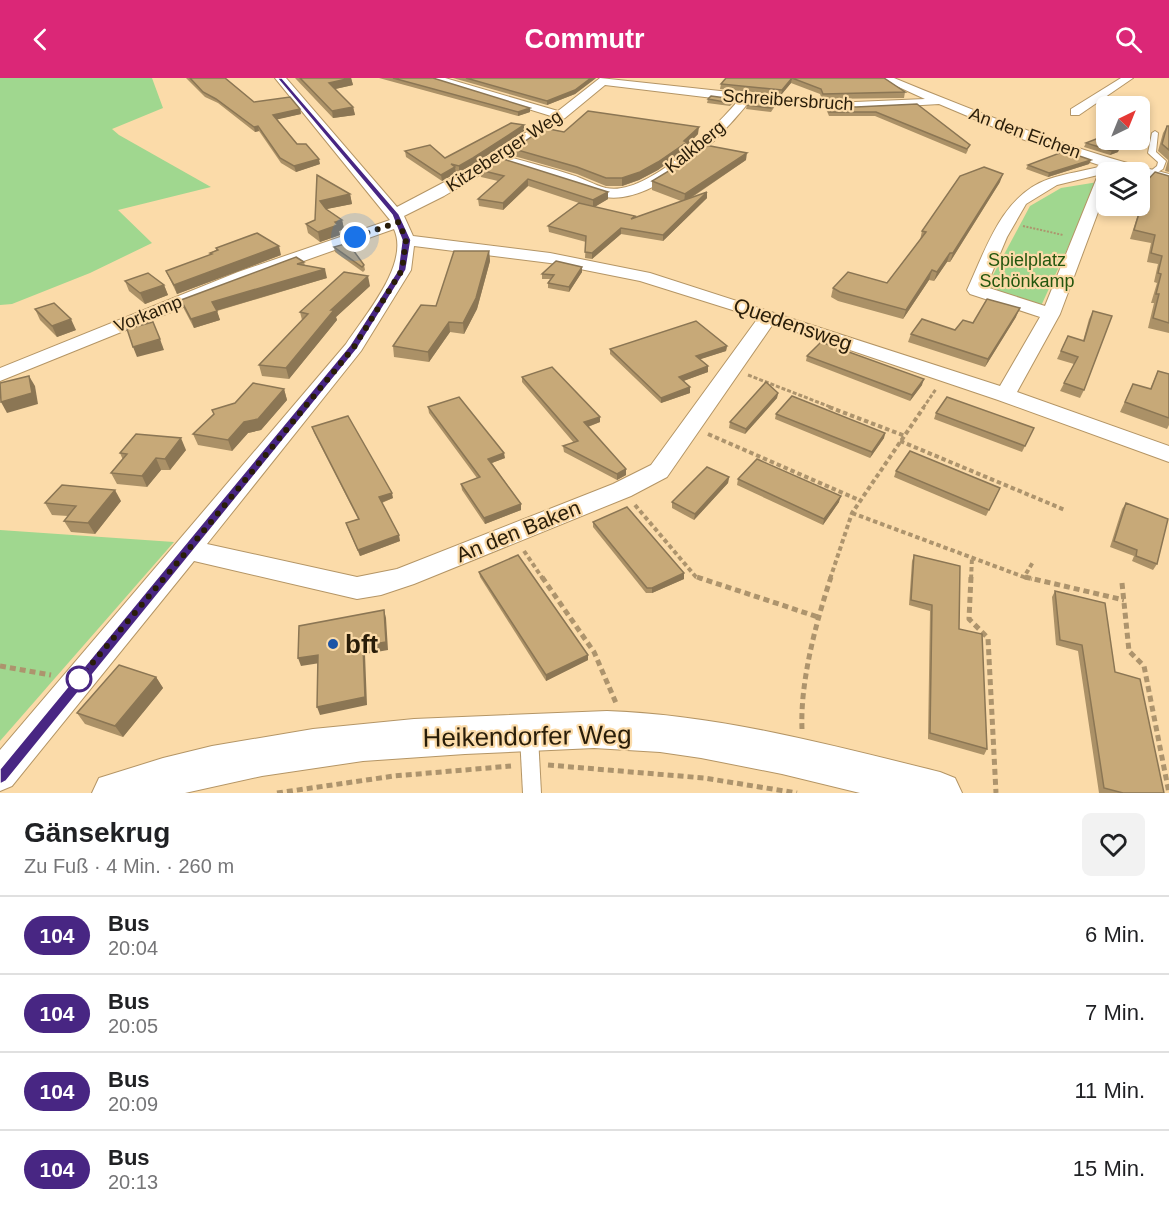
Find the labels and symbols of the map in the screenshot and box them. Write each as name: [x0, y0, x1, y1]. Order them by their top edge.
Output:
street label: Schreibersbruch: [722, 85, 854, 115]
north arrow: [1096, 96, 1150, 150]
street label: An den Eichen: [967, 104, 1083, 162]
street label: Kitzeberger Weg: [442, 106, 566, 196]
street label: Kalkberg: [661, 117, 729, 177]
your location: [340, 222, 370, 252]
park label: Spielplatz Schönkamp: [979, 250, 1075, 291]
street label: Vorkamp: [111, 291, 185, 337]
street label: Quedensweg: [731, 293, 855, 355]
street label: An den Baken: [453, 496, 583, 566]
place label: bft: [345, 629, 379, 659]
marker: bft: [326, 637, 340, 651]
unlabelled marker: [66, 666, 92, 692]
street label: Heikendorfer Weg: [422, 719, 632, 753]

